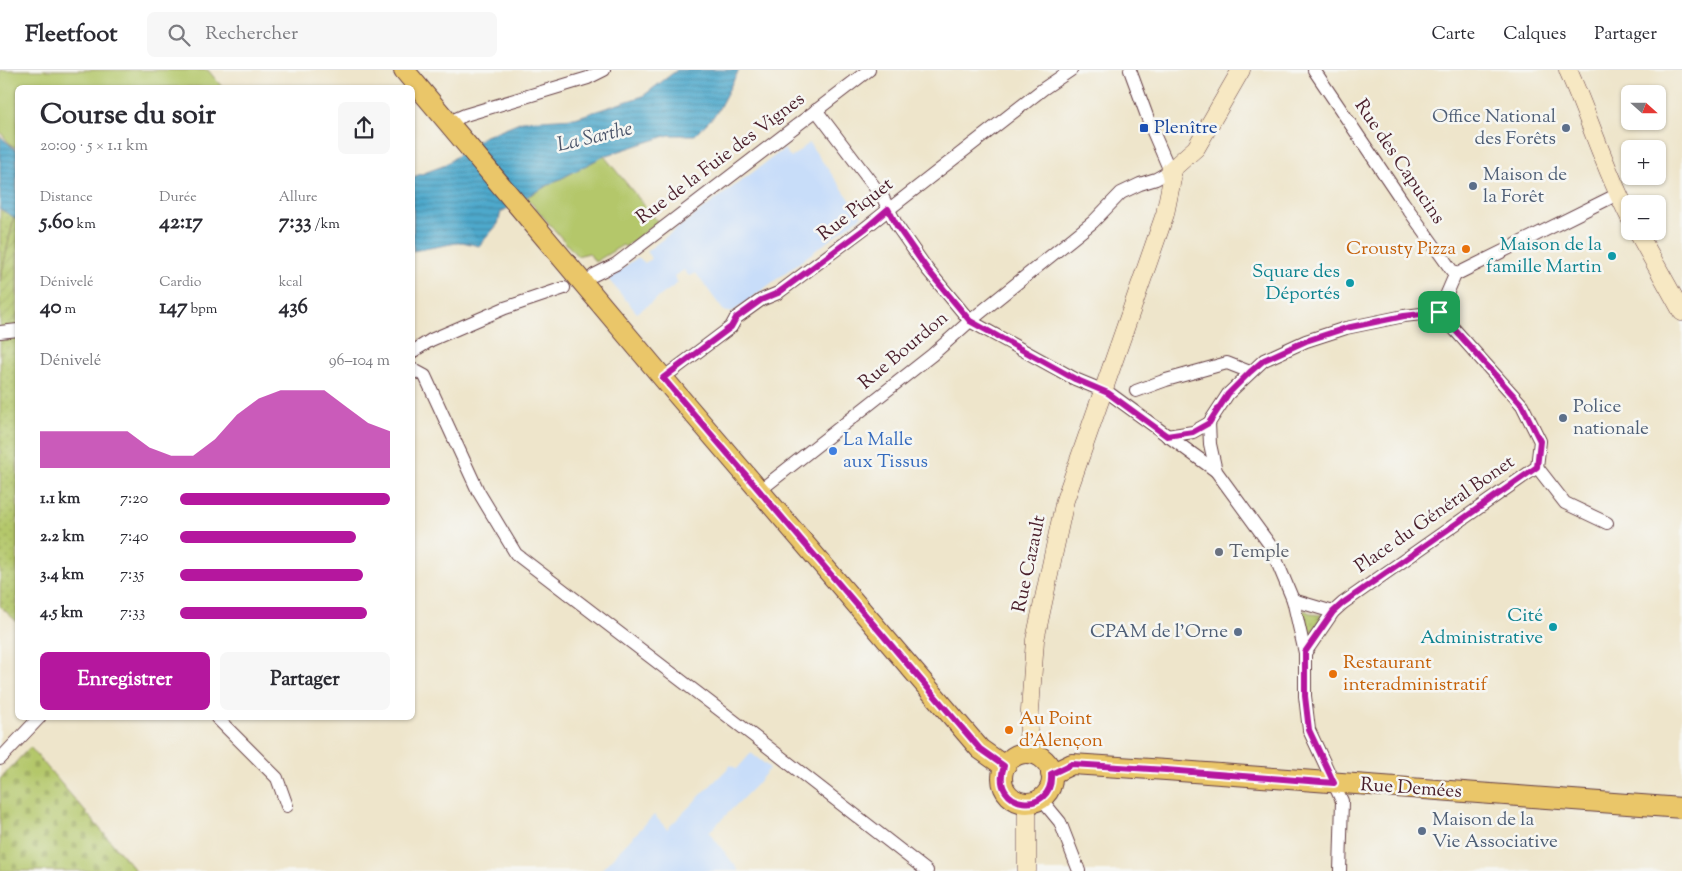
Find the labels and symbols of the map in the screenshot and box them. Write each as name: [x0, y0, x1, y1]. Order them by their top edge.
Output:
north arrow: [1621, 85, 1666, 130]
street label: Rue de la Fuie des Vignes: [631, 87, 811, 231]
street label: Rue des Capucins: [1347, 94, 1451, 230]
place label: Office National des Forêts: [1432, 104, 1556, 153]
water label: La Sarthe: [554, 115, 636, 161]
place label: Plenître: [1154, 115, 1218, 142]
marker: Plenître: [1138, 122, 1150, 134]
marker: Office National des Forêts: [1560, 122, 1572, 134]
place label: Maison de la Forêt: [1483, 162, 1567, 211]
street label: Rue Piquet: [812, 172, 900, 248]
marker: Maison de la Forêt: [1467, 180, 1479, 192]
place label: Maison de la famille Martin: [1486, 232, 1602, 281]
place label: Crousty Pizza: [1346, 236, 1456, 263]
marker: Crousty Pizza: [1460, 243, 1472, 255]
marker: Maison de la famille Martin: [1606, 250, 1618, 262]
place label: Square des Déportés: [1252, 259, 1340, 308]
marker: Square des Déportés: [1344, 277, 1356, 289]
pin: [1418, 291, 1460, 333]
street label: Rue Bourdon: [853, 305, 955, 397]
place label: Police nationale: [1573, 394, 1649, 443]
marker: Police nationale: [1557, 412, 1569, 424]
place label: La Malle aux Tissus: [843, 427, 928, 476]
marker: La Malle aux Tissus: [827, 445, 839, 457]
street label: Place du Général Bonet: [1350, 449, 1521, 580]
street label: Rue Cazault: [1007, 512, 1054, 615]
place label: Temple: [1229, 539, 1290, 566]
marker: Temple: [1213, 546, 1225, 558]
place label: Cité Administrative: [1420, 603, 1543, 652]
place label: CPAM de l'Orne: [1090, 619, 1228, 646]
marker: Cité Administrative: [1547, 621, 1559, 633]
marker: CPAM de l'Orne: [1232, 626, 1244, 638]
place label: Restaurant interadministratif: [1343, 650, 1488, 699]
marker: Restaurant interadministratif: [1327, 668, 1339, 680]
place label: Au Point d'Alençon: [1019, 706, 1103, 755]
marker: Au Point d'Alençon: [1003, 724, 1015, 736]
street label: Rue Demées: [1359, 772, 1463, 806]
place label: Maison de la Vie Associative: [1432, 807, 1558, 856]
marker: Maison de la Vie Associative: [1416, 825, 1428, 837]

